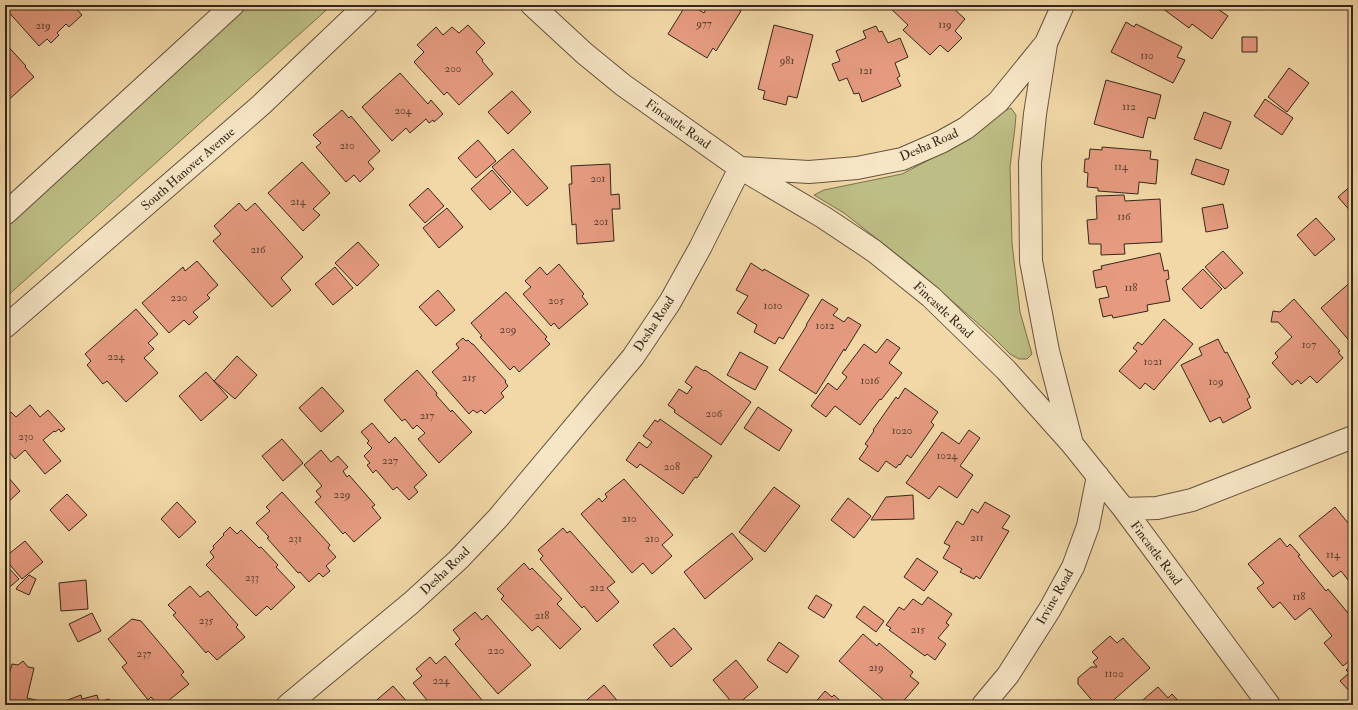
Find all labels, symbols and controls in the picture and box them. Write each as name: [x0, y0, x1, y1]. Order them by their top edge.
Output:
house number: 977: [695, 17, 712, 30]
house number: 119: [938, 18, 952, 31]
house number: 219: [35, 19, 51, 32]
house number: 110: [1140, 49, 1154, 62]
house number: 981: [779, 54, 794, 67]
house number: 200: [445, 62, 462, 75]
house number: 121: [859, 64, 873, 77]
street label: Fincastle Road: [642, 96, 714, 153]
house number: 112: [1122, 100, 1136, 113]
house number: 204: [394, 104, 413, 117]
street label: South Hanover Avenue: [138, 124, 239, 214]
street label: Desha Road: [897, 125, 961, 165]
house number: 210: [339, 139, 355, 152]
house number: 114: [1114, 160, 1129, 173]
house number: 201: [590, 172, 606, 185]
house number: 214: [290, 195, 307, 208]
house number: 116: [1117, 210, 1132, 223]
house number: 201: [593, 215, 609, 228]
house number: 216: [251, 243, 267, 256]
street label: Fincastle Road: [910, 278, 977, 342]
house number: 118: [1124, 281, 1138, 294]
house number: 220: [171, 291, 188, 304]
street label: Desha Road: [630, 293, 678, 355]
house number: 205: [548, 294, 564, 307]
house number: 1010: [764, 299, 783, 312]
house number: 1012: [816, 319, 835, 332]
house number: 209: [500, 323, 516, 336]
house number: 107: [1302, 338, 1316, 351]
house number: 224: [107, 350, 126, 363]
house number: 1021: [1143, 355, 1163, 368]
house number: 215: [462, 371, 476, 384]
house number: 1016: [861, 374, 881, 387]
house number: 109: [1208, 375, 1224, 388]
house number: 206: [706, 407, 724, 420]
house number: 217: [420, 409, 434, 422]
house number: 1020: [892, 424, 913, 437]
house number: 230: [18, 430, 34, 443]
house number: 1024: [936, 449, 959, 462]
house number: 227: [382, 454, 398, 467]
house number: 208: [664, 460, 680, 473]
house number: 229: [334, 488, 350, 501]
house number: 210: [621, 512, 637, 525]
street label: Fincastle Road: [1127, 518, 1186, 589]
house number: 211: [970, 531, 984, 544]
house number: 231: [288, 532, 302, 545]
house number: 210: [644, 532, 660, 545]
street label: Desha Road: [417, 543, 473, 598]
house number: 114: [1326, 548, 1341, 561]
street label: Irvine Road: [1033, 566, 1078, 628]
house number: 233: [245, 571, 259, 584]
house number: 212: [589, 581, 605, 594]
house number: 118: [1292, 590, 1306, 603]
house number: 218: [535, 609, 549, 622]
house number: 235: [199, 614, 213, 627]
house number: 215: [911, 623, 925, 636]
house number: 220: [488, 644, 505, 657]
house number: 237: [137, 647, 151, 660]
house number: 219: [868, 661, 884, 674]
house number: 1100: [1104, 667, 1124, 680]
house number: 224: [432, 674, 451, 687]

